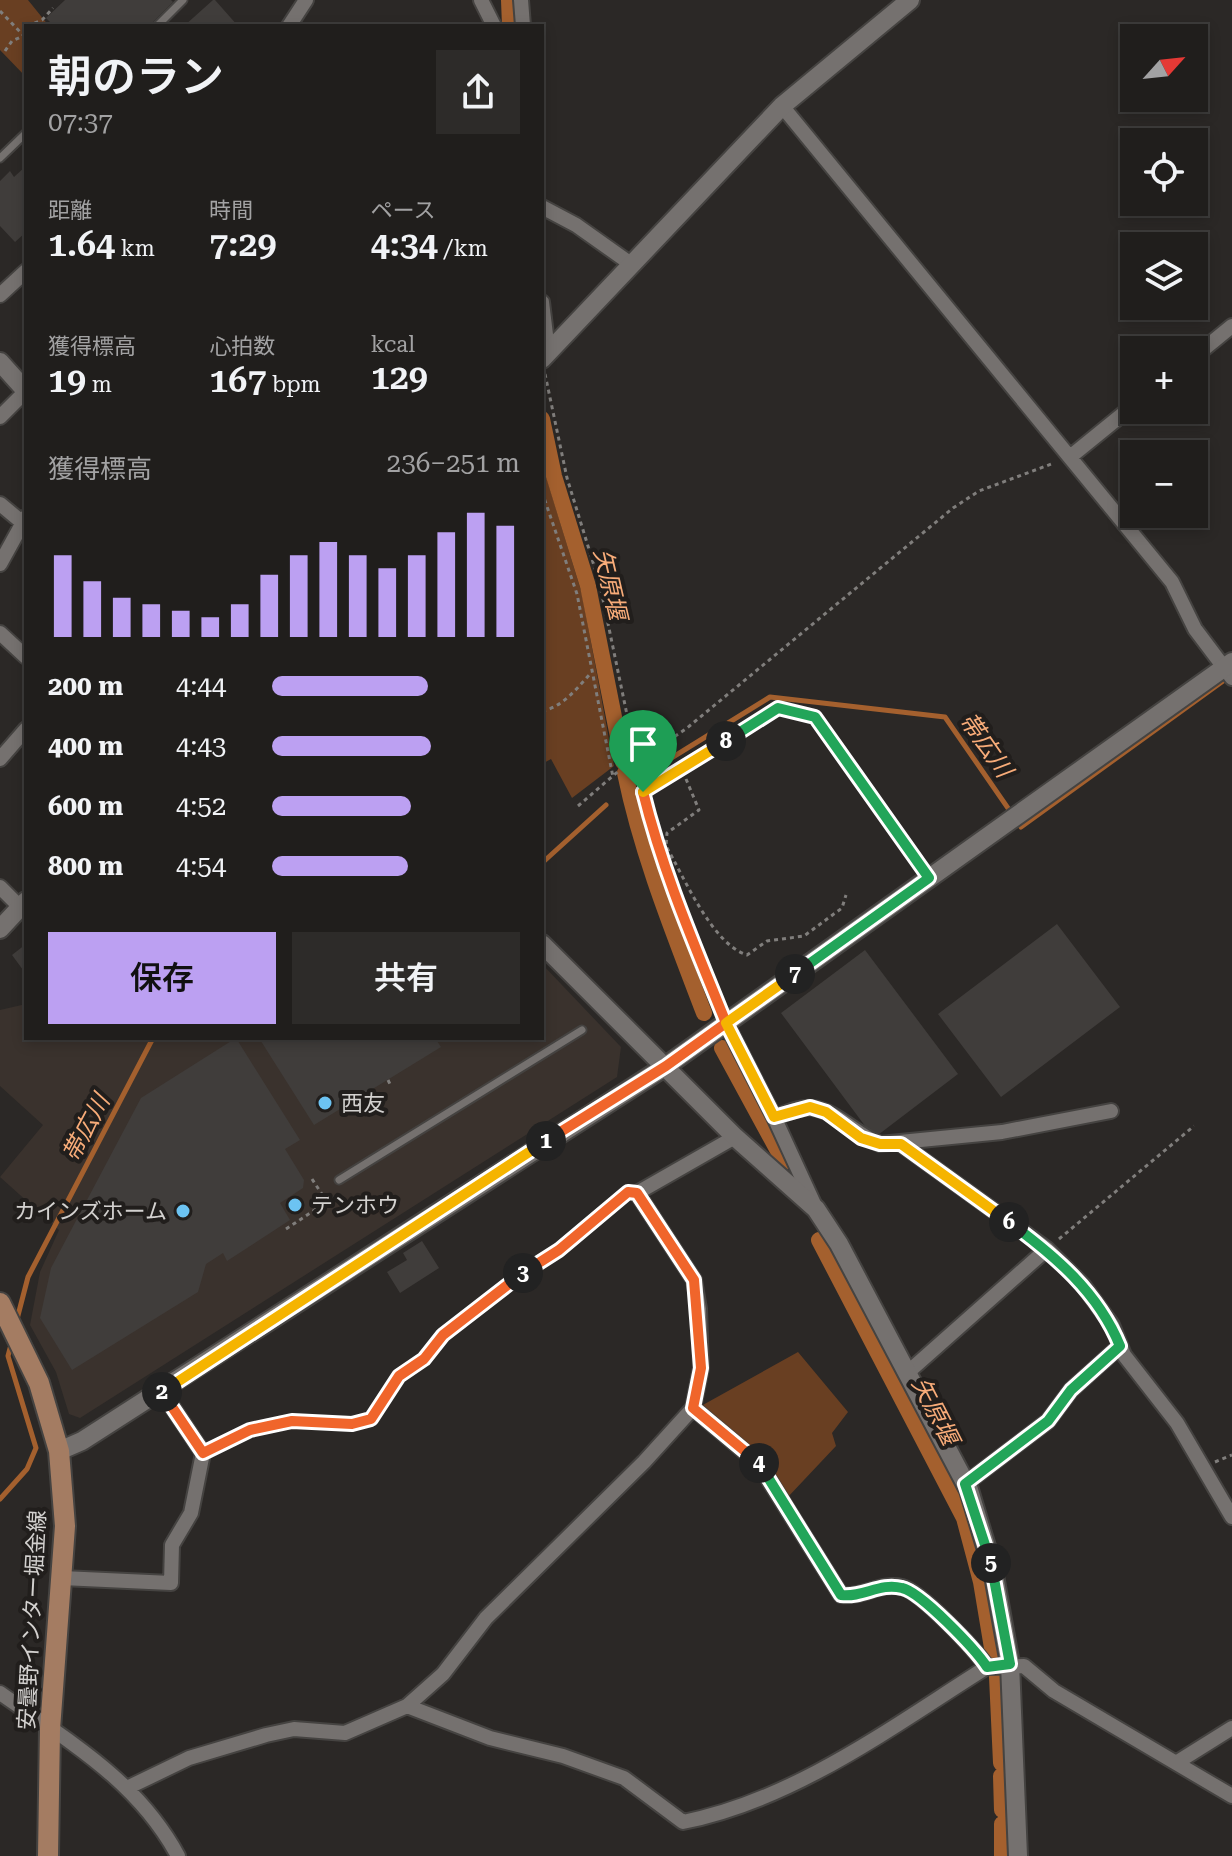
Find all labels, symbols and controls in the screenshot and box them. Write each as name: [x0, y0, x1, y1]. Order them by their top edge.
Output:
north arrow: [1120, 24, 1208, 112]
map controls: [1120, 24, 1208, 528]
button: share: [436, 50, 520, 134]
text: 朝のラン: [48, 51, 224, 103]
text: 07:37: [48, 107, 113, 137]
button: locate: [1120, 128, 1208, 216]
text: 距離: [48, 198, 92, 223]
text: 時間: [209, 198, 253, 223]
text: ペース: [371, 198, 436, 223]
text: 1.64: [48, 224, 115, 264]
text: 7:29: [209, 224, 276, 264]
text: 4:34: [371, 224, 438, 264]
button: layers: [1120, 232, 1208, 320]
text: km: [115, 236, 155, 261]
text: /km: [438, 236, 488, 261]
text: kcal: [371, 332, 415, 357]
text: 獲得標高: [48, 334, 136, 359]
text: 心拍数: [209, 334, 275, 359]
button: +: [1120, 336, 1208, 424]
text: 129: [371, 357, 428, 397]
text: 19: [48, 360, 86, 400]
text: 167: [209, 360, 266, 400]
text: m: [86, 372, 112, 397]
text: bpm: [266, 372, 321, 397]
button: −: [1120, 440, 1208, 528]
text: 236–251 m: [387, 448, 520, 478]
text: 獲得標高: [48, 454, 152, 484]
water label: 矢原堰: [588, 546, 633, 626]
text: 200 m: [48, 671, 123, 701]
text: 4:44: [176, 671, 226, 701]
water label: 帯広川: [954, 707, 1020, 785]
pin: [609, 710, 677, 792]
pin: 8: [706, 721, 746, 761]
icon: arrive: [621, 722, 665, 766]
text: 8: [720, 728, 732, 753]
text: 400 m: [48, 731, 123, 761]
text: 4:43: [176, 731, 226, 761]
text: 600 m: [48, 791, 123, 821]
text: 4:52: [176, 791, 226, 821]
text: 800 m: [48, 851, 123, 881]
text: 4:54: [176, 851, 226, 881]
button: 保存: [48, 932, 276, 1024]
button: 共有: [292, 932, 520, 1024]
pin: 7: [775, 954, 815, 994]
text: 7: [789, 961, 801, 986]
water label: 帯広川: [57, 1087, 117, 1166]
place label: 西友: [341, 1091, 385, 1116]
marker: 西友: [316, 1094, 334, 1112]
pin: 1: [526, 1121, 566, 1161]
text: 1: [540, 1128, 552, 1153]
place label: テンホウ: [311, 1193, 399, 1218]
marker: テンホウ: [286, 1196, 304, 1214]
place label: カインズホーム: [14, 1199, 167, 1224]
marker: カインズホーム: [174, 1202, 192, 1220]
pin: 6: [989, 1202, 1029, 1242]
text: 6: [1003, 1209, 1015, 1234]
pin: 3: [503, 1253, 543, 1293]
text: 3: [517, 1260, 529, 1285]
pin: 2: [142, 1372, 182, 1412]
water label: 矢原堰: [906, 1373, 966, 1453]
text: 2: [156, 1379, 168, 1404]
pin: 4: [739, 1443, 779, 1483]
text: 4: [753, 1450, 765, 1475]
street label: 安曇野インター堀金線: [14, 1509, 50, 1731]
pin: 5: [971, 1543, 1011, 1583]
text: 5: [985, 1550, 997, 1575]

